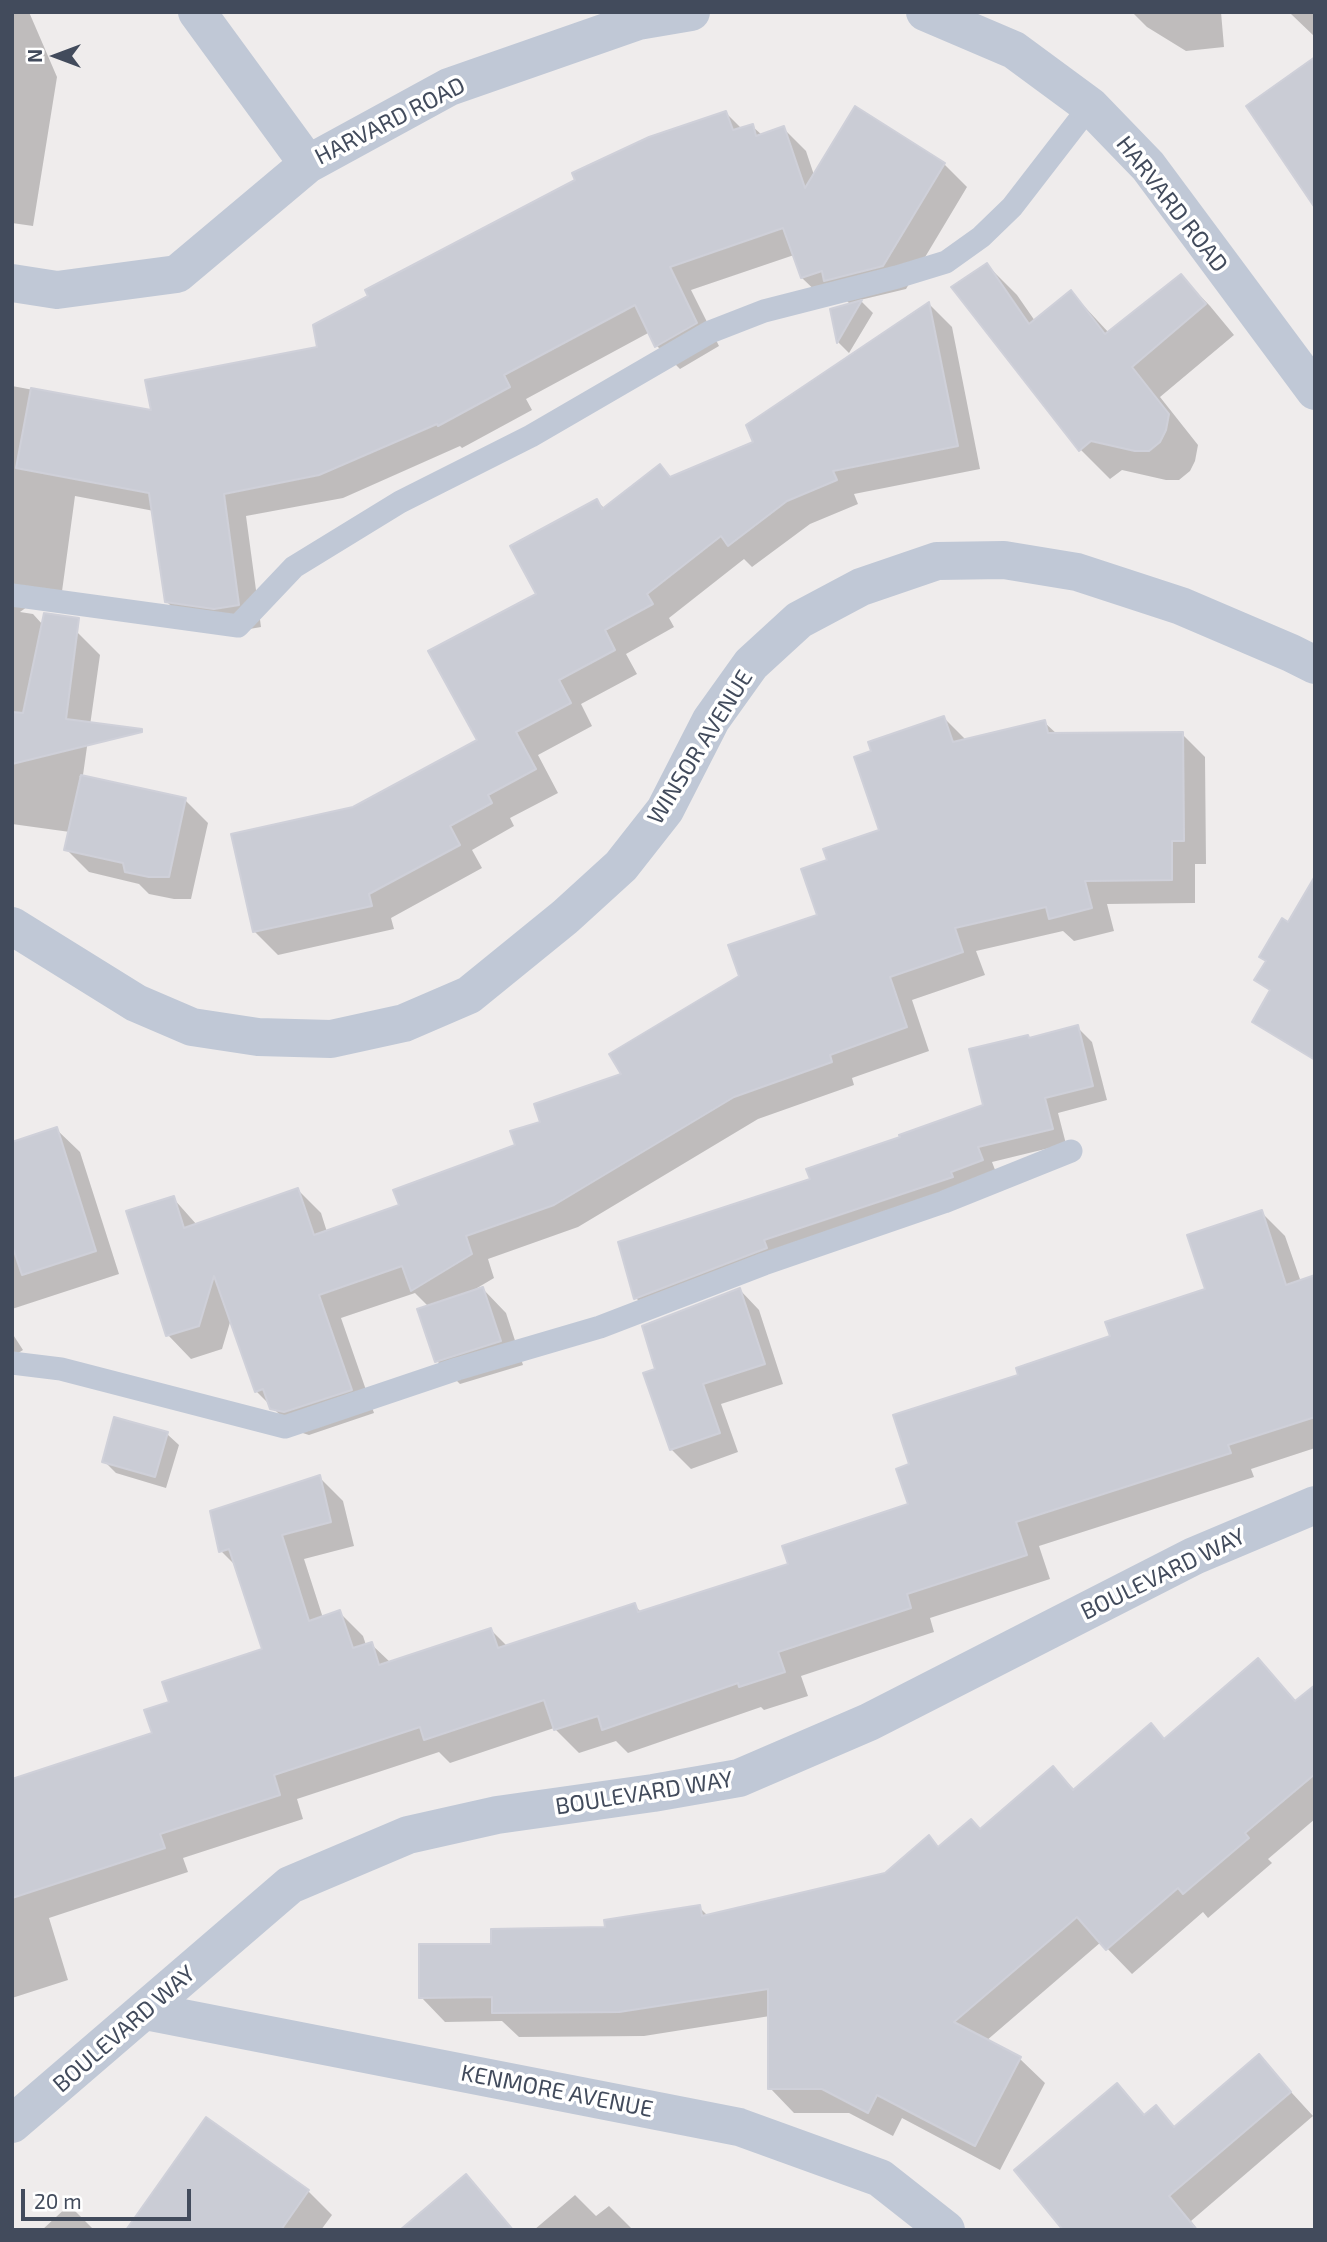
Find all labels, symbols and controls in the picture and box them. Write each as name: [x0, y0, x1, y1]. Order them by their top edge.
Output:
north arrow: [21, 21, 91, 91]
text: N: [23, 49, 46, 63]
street label: HARVARD ROAD: [310, 71, 470, 171]
street label: HARVARD ROAD: [1110, 130, 1234, 278]
street label: WINSOR AVENUE: [642, 665, 758, 829]
street label: BOULEVARD WAY: [1076, 1522, 1250, 1626]
street label: BOULEVARD WAY: [553, 1765, 735, 1821]
street label: BOULEVARD WAY: [47, 1960, 201, 2098]
street label: KENMORE AVENUE: [459, 2059, 655, 2123]
scale bar: [24, 2176, 194, 2220]
text: 20 m: [34, 2188, 82, 2213]

